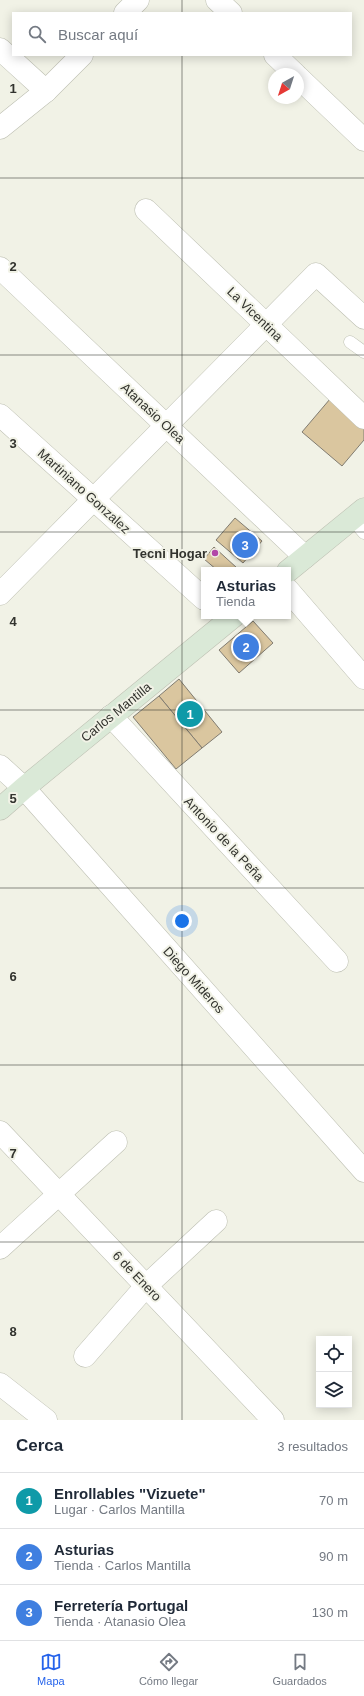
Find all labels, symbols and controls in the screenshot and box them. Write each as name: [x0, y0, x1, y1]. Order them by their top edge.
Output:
search box: [12, 12, 352, 56]
icon: search: [26, 23, 48, 45]
text: Buscar aquí: [58, 26, 138, 43]
north arrow: [268, 68, 304, 104]
text: 1: [9, 81, 17, 96]
text: 2: [9, 259, 17, 274]
street label: La Vicentina: [224, 284, 286, 345]
street label: Atanasio Olea: [118, 380, 189, 447]
text: 3: [9, 436, 17, 451]
street label: Martiniano Gonzalez: [35, 446, 133, 536]
pin: 3: [232, 530, 258, 560]
place label: Tecni Hogar: [133, 546, 207, 561]
marker: Tecni Hogar: [210, 548, 220, 558]
popup: [201, 567, 291, 619]
text: Asturias: [216, 577, 276, 594]
text: Tienda: [216, 594, 255, 609]
text: 4: [9, 614, 17, 629]
pin: 2: [233, 632, 259, 662]
street label: Carlos Mantilla: [78, 679, 155, 745]
pin: 1: [177, 699, 203, 729]
text: 5: [9, 791, 17, 806]
street label: Antonio de la Peña: [181, 794, 267, 885]
your location: [172, 911, 192, 931]
street label: Diego Mideros: [160, 944, 228, 1017]
text: 6: [9, 969, 17, 984]
text: 7: [9, 1146, 17, 1161]
street label: 6 de Enero: [110, 1248, 164, 1304]
text: 8: [9, 1324, 17, 1339]
map controls: [316, 1336, 352, 1408]
button: locate: [316, 1336, 352, 1372]
button: layers: [316, 1372, 352, 1408]
text: Cerca: [16, 1436, 63, 1455]
text: 3 resultados: [277, 1439, 348, 1454]
text: Enrollables "Vizuete": [54, 1485, 206, 1502]
text: 1: [25, 1493, 33, 1508]
text: 70 m: [319, 1493, 348, 1508]
text: Lugar · Carlos Mantilla: [54, 1502, 185, 1517]
text: Asturias: [54, 1541, 114, 1558]
text: 2: [25, 1549, 33, 1564]
text: 90 m: [319, 1549, 348, 1564]
text: Tienda · Carlos Mantilla: [54, 1558, 191, 1573]
text: Ferretería Portugal: [54, 1597, 188, 1614]
text: 3: [25, 1605, 33, 1620]
text: 130 m: [312, 1605, 348, 1620]
text: Tienda · Atanasio Olea: [54, 1614, 186, 1629]
tab: Mapa: [37, 1651, 65, 1687]
tab: Cómo llegar: [139, 1651, 198, 1687]
tab: Guardados: [272, 1651, 327, 1687]

